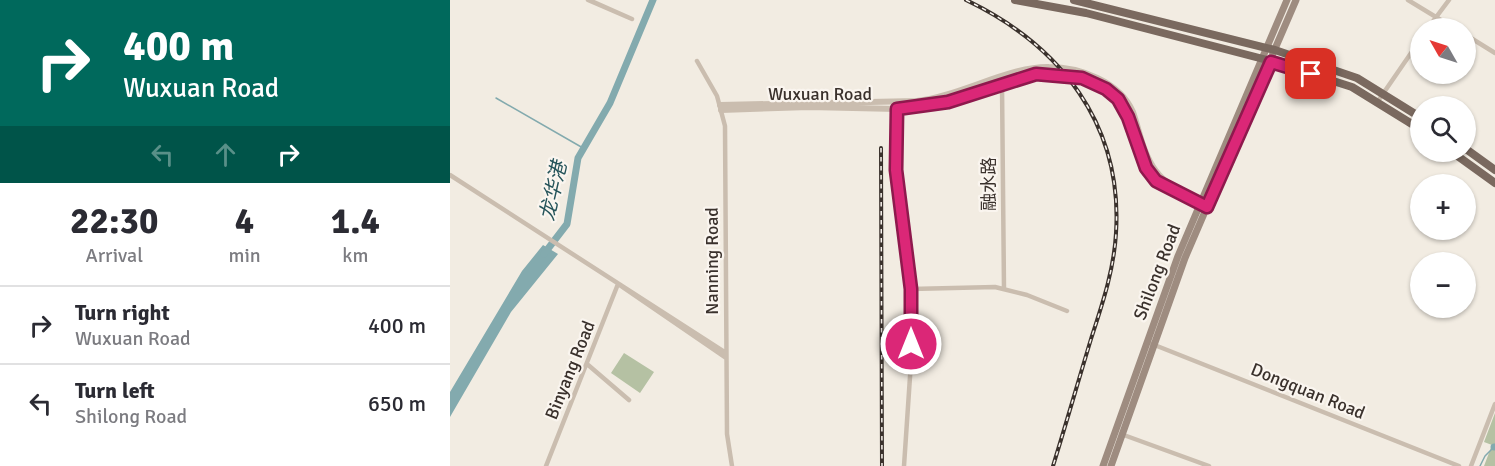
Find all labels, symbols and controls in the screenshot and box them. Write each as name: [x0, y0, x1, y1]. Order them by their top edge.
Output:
north arrow: [1410, 18, 1476, 84]
map controls: [1410, 18, 1476, 318]
text: 400 m: [123, 21, 234, 72]
icon: right: [24, 24, 102, 102]
pin: [1285, 48, 1336, 99]
icon: arrive: [1294, 57, 1327, 90]
text: Wuxuan Road: [123, 72, 279, 105]
street label: Wuxuan Road: [768, 83, 872, 105]
button: search: [1410, 96, 1476, 162]
icon: left: [146, 138, 179, 171]
icon: ahead: [209, 138, 242, 171]
icon: right: [272, 138, 305, 171]
water label: 龙华港: [535, 156, 573, 223]
street label: 融水路: [978, 157, 1000, 211]
button: +: [1410, 174, 1476, 240]
text: 22:30: [70, 199, 158, 244]
text: 4: [235, 199, 254, 244]
text: 1.4: [331, 199, 380, 244]
street label: Nanning Road: [701, 207, 723, 315]
street label: Shilong Road: [1129, 221, 1185, 323]
text: Arrival: [85, 243, 143, 268]
text: min: [228, 243, 261, 268]
text: km: [342, 243, 368, 268]
button: −: [1410, 252, 1476, 318]
text: Turn right: [75, 299, 170, 326]
icon: right: [24, 309, 57, 342]
text: 400 m: [368, 312, 426, 339]
position arrow: [879, 312, 943, 376]
street label: Binyang Road: [540, 317, 600, 423]
text: Wuxuan Road: [75, 326, 191, 351]
street label: Dongquan Road: [1248, 358, 1368, 424]
text: Turn left: [75, 377, 155, 404]
icon: left: [24, 387, 57, 420]
text: 650 m: [368, 390, 426, 417]
text: Shilong Road: [75, 404, 187, 429]

